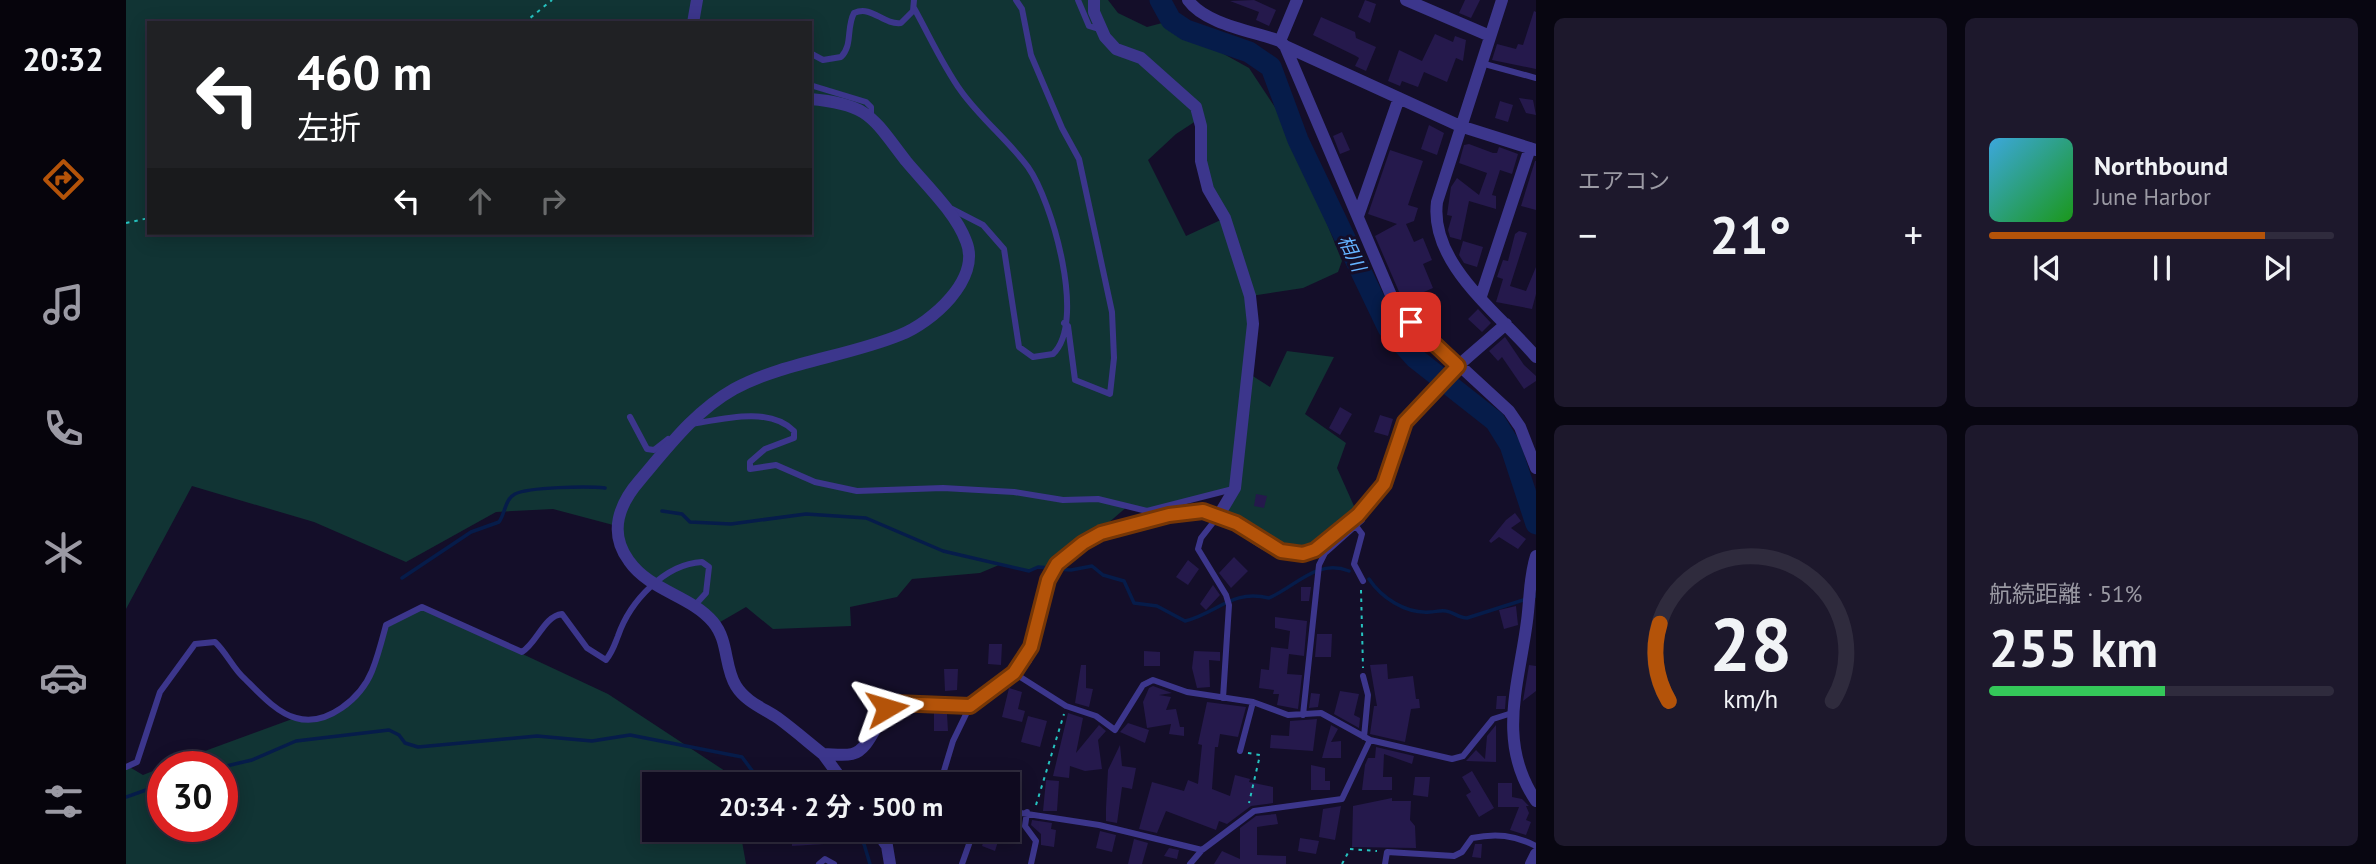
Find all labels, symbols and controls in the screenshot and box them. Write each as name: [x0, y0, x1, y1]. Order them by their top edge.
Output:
text: 20:32: [22, 38, 104, 80]
text: 460 m: [297, 40, 432, 104]
icon: left: [182, 49, 273, 140]
text: 左折: [297, 106, 361, 148]
text: Northbound: [2094, 149, 2228, 182]
icon: directions: [39, 155, 88, 204]
text: エアコン: [1578, 166, 1670, 195]
icon: left: [388, 182, 426, 220]
icon: ahead: [461, 182, 499, 220]
icon: right: [534, 182, 572, 220]
text: June Harbor: [2094, 182, 2211, 211]
text: 21°: [1710, 201, 1791, 268]
text: −: [1578, 210, 1597, 259]
text: +: [1904, 210, 1923, 259]
water label: 相川: [1333, 231, 1372, 277]
icon: previous: [2028, 249, 2066, 287]
icon: pause: [2143, 249, 2181, 287]
icon: next: [2258, 249, 2296, 287]
icon: music: [39, 280, 88, 329]
pin: [1381, 292, 1441, 352]
icon: arrive: [1392, 303, 1430, 341]
icon: phone: [39, 404, 88, 453]
icon: climate: [39, 528, 88, 577]
text: 航続距離 · 51%: [1989, 579, 2142, 608]
text: 28: [1709, 598, 1792, 692]
text: 255 km: [1989, 614, 2158, 681]
icon: car: [39, 653, 88, 702]
position arrow: [850, 671, 924, 745]
text: km/h: [1723, 683, 1778, 715]
speed limit sign: 30: [147, 751, 238, 842]
icon: filters: [39, 777, 88, 826]
text: 20:34 · 2 分 · 500 m: [719, 790, 943, 823]

